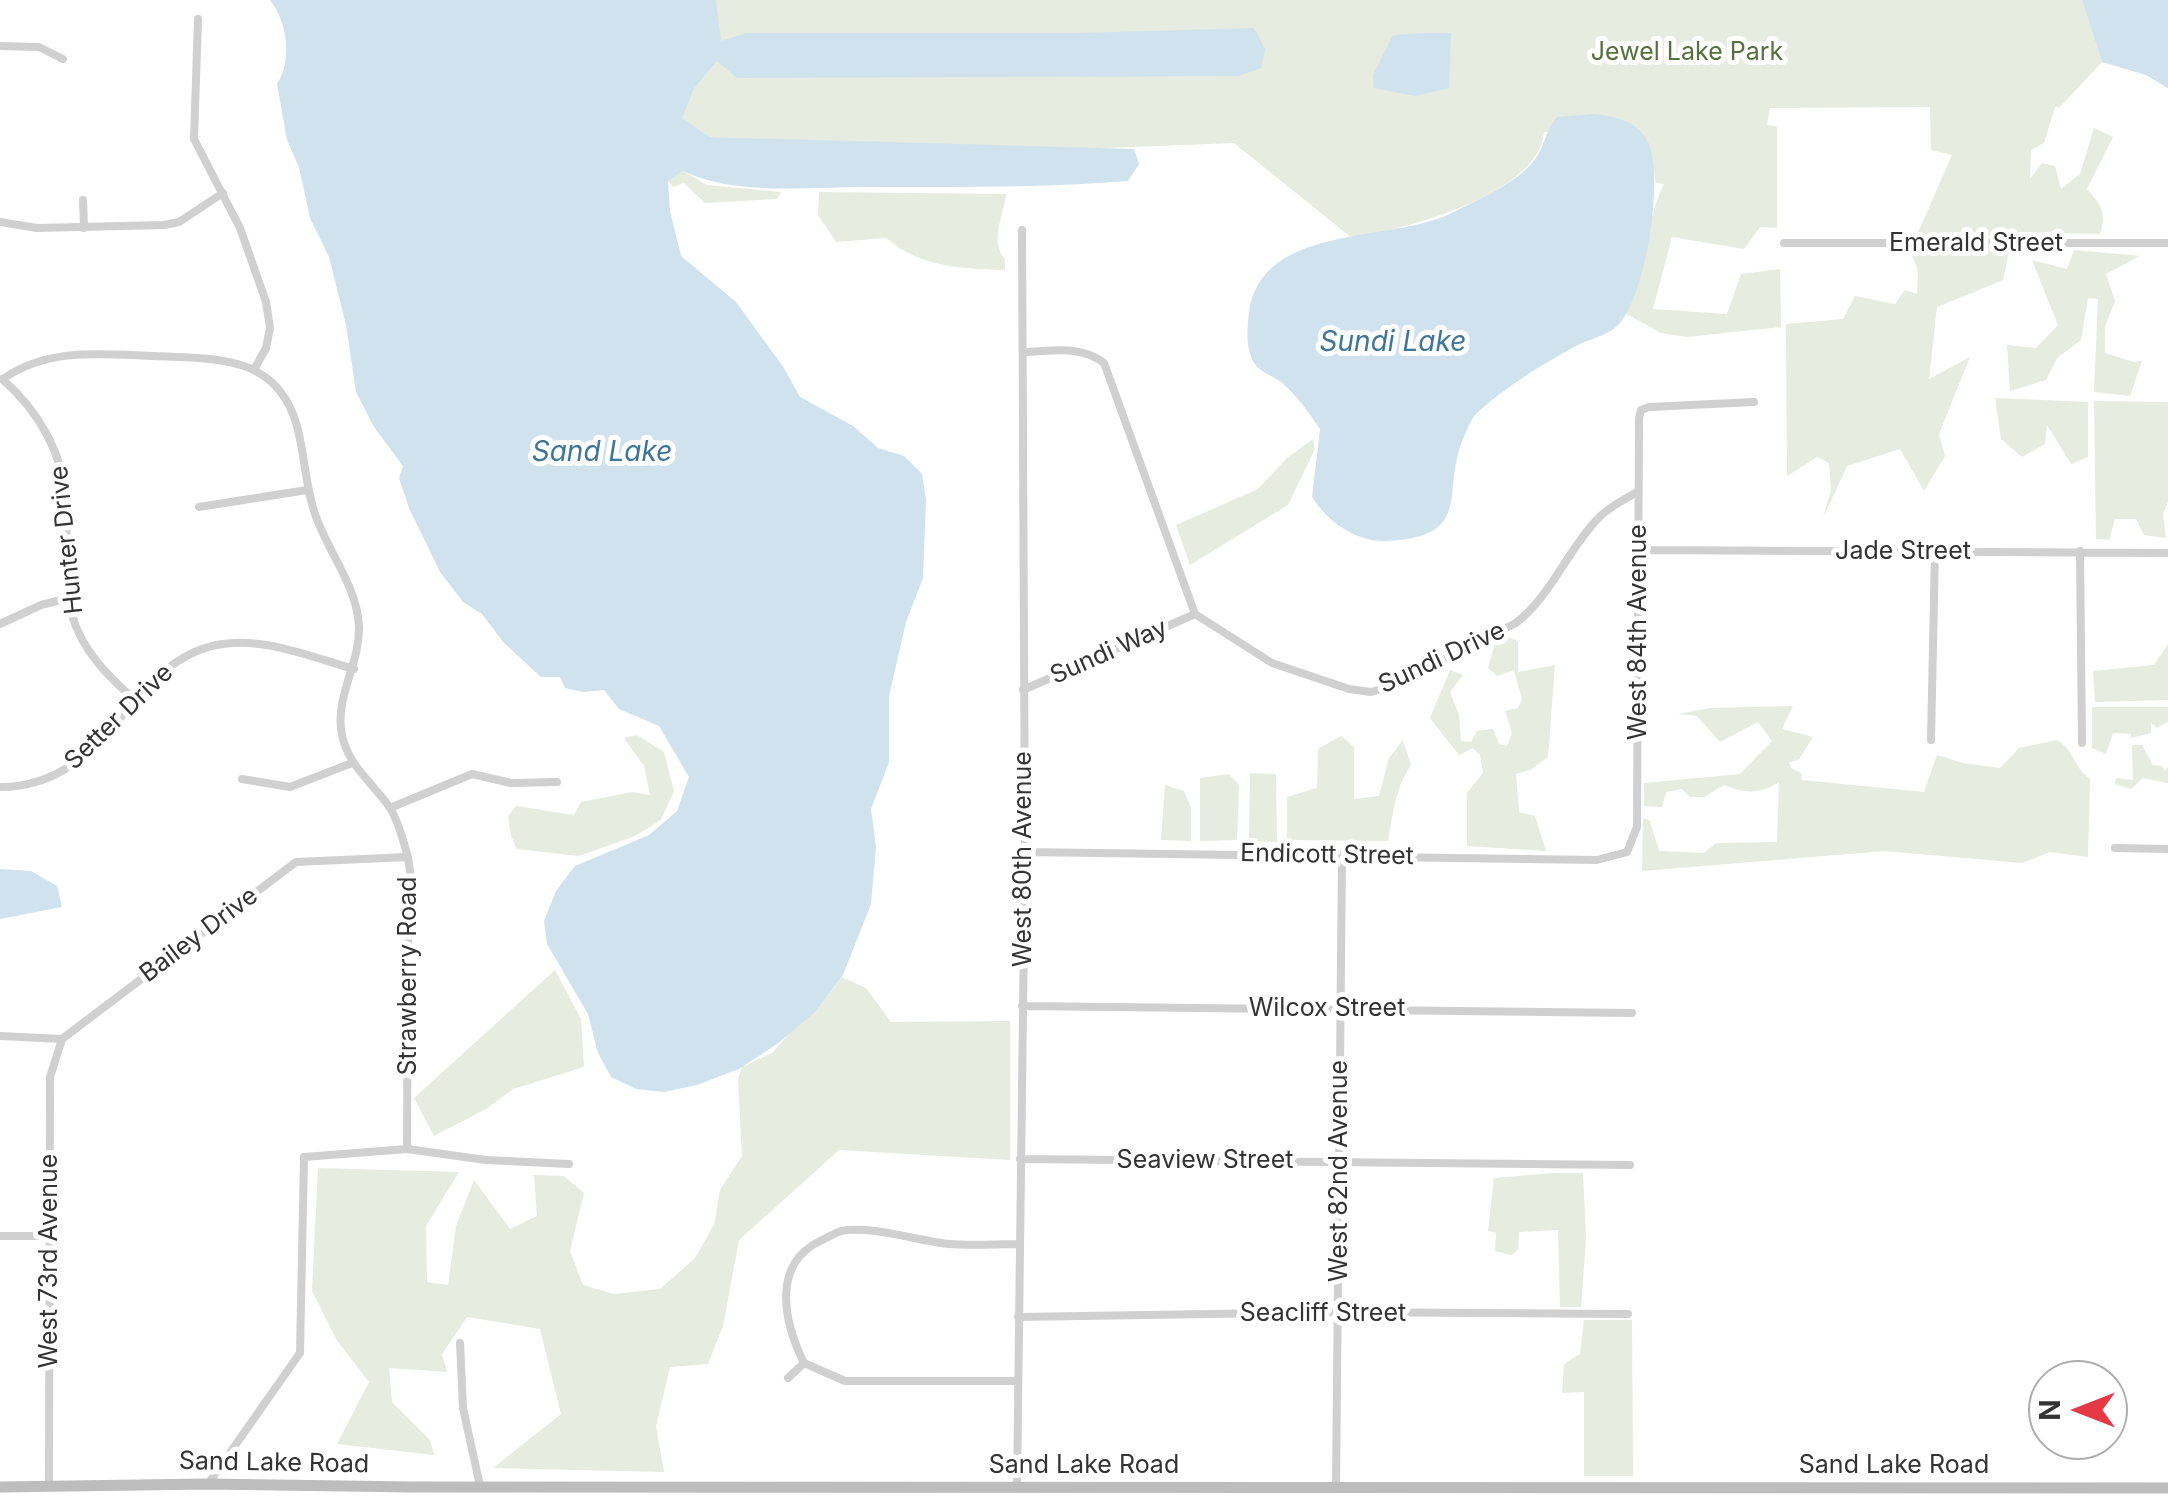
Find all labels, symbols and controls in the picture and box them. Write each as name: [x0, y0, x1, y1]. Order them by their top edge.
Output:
park label: Jewel Lake Park: [1591, 37, 1783, 67]
street label: Emerald Street: [1889, 228, 2063, 258]
water label: Sundi Lake: [1320, 326, 1466, 360]
water label: Sand Lake: [532, 436, 672, 470]
street label: Hunter Drive: [44, 464, 90, 616]
street label: West 84th Avenue: [1623, 524, 1653, 740]
street label: Jade Street: [1835, 536, 1971, 566]
street label: Sundi Way: [1046, 613, 1172, 691]
street label: Sundi Drive: [1374, 616, 1510, 700]
street label: Setter Drive: [59, 658, 179, 776]
street label: West 80th Avenue: [1008, 751, 1038, 967]
street label: Endicott Street: [1240, 838, 1414, 872]
street label: Strawberry Road: [393, 877, 423, 1075]
street label: Bailey Drive: [134, 881, 264, 989]
street label: Wilcox Street: [1249, 993, 1405, 1023]
street label: West 82nd Avenue: [1324, 1060, 1354, 1282]
street label: Seaview Street: [1117, 1145, 1293, 1175]
street label: West 73rd Avenue: [34, 1154, 64, 1368]
street label: Seacliff Street: [1240, 1298, 1406, 1328]
north arrow: [2028, 1360, 2128, 1460]
text: N: [2033, 1399, 2067, 1421]
street label: Sand Lake Road: [179, 1446, 369, 1480]
street label: Sand Lake Road: [989, 1450, 1179, 1480]
street label: Sand Lake Road: [1799, 1450, 1989, 1480]

